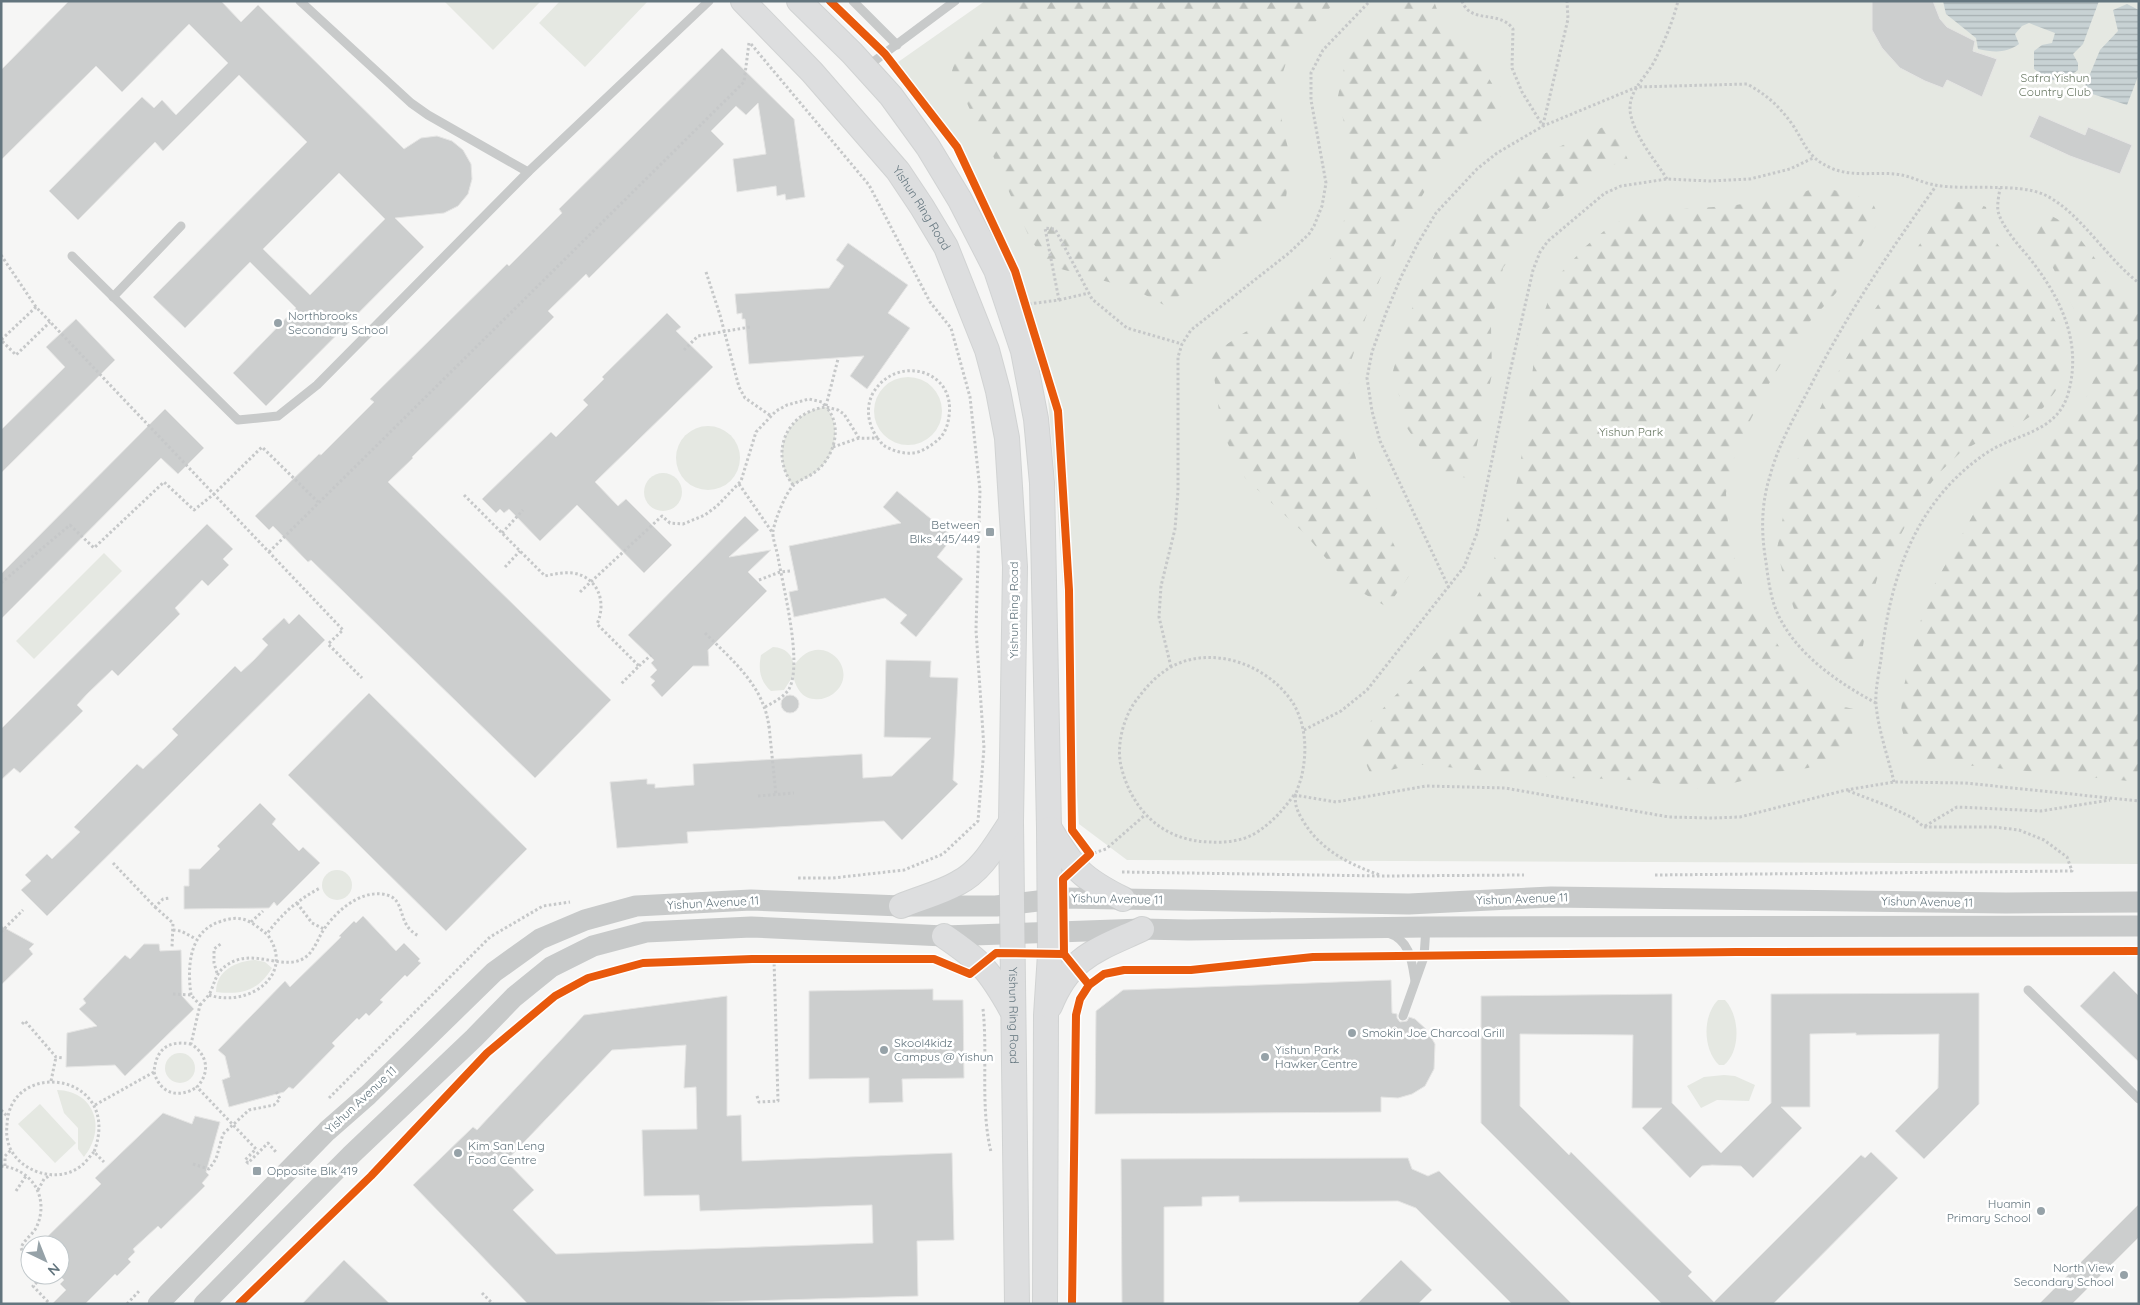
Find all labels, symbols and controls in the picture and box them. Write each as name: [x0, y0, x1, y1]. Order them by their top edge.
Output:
park label: Safra Yishun Country Club: [2019, 70, 2091, 99]
street label: Yishun Ring Road: [890, 162, 954, 253]
place label: Northbrooks Secondary School: [288, 308, 388, 337]
marker: Northbrooks Secondary School: [272, 317, 284, 329]
park label: Yishun Park: [1599, 424, 1663, 439]
place label: Between Blks 445/449: [910, 517, 980, 546]
marker: Between Blks 445/449: [984, 526, 996, 538]
street label: Yishun Ring Road: [1006, 562, 1021, 658]
street label: Yishun Avenue 11: [1476, 889, 1568, 908]
street label: Yishun Avenue 11: [1071, 890, 1163, 907]
street label: Yishun Avenue 11: [667, 893, 759, 912]
street label: Yishun Avenue 11: [1881, 893, 1973, 910]
street label: Yishun Ring Road: [1006, 967, 1022, 1064]
place label: Smokin Joe Charcoal Grill: [1362, 1025, 1504, 1040]
marker: Smokin Joe Charcoal Grill: [1346, 1027, 1358, 1039]
place label: Skool4kidz Campus @ Yishun: [894, 1035, 993, 1064]
place label: Yishun Park Hawker Centre: [1275, 1042, 1358, 1071]
marker: Skool4kidz Campus @ Yishun: [878, 1044, 890, 1056]
marker: Yishun Park Hawker Centre: [1259, 1051, 1271, 1063]
street label: Yishun Avenue 11: [322, 1063, 399, 1136]
place label: Kim San Leng Food Centre: [468, 1138, 545, 1167]
marker: Kim San Leng Food Centre: [452, 1147, 464, 1159]
place label: Opposite Blk 419: [267, 1163, 358, 1178]
marker: Opposite Blk 419: [251, 1165, 263, 1177]
place label: Huamin Primary School: [1947, 1196, 2031, 1225]
marker: Huamin Primary School: [2035, 1205, 2047, 1217]
north arrow: [20, 1235, 70, 1285]
text: N: [44, 1259, 64, 1280]
place label: North View Secondary School: [2014, 1260, 2114, 1289]
marker: North View Secondary School: [2118, 1269, 2130, 1281]

